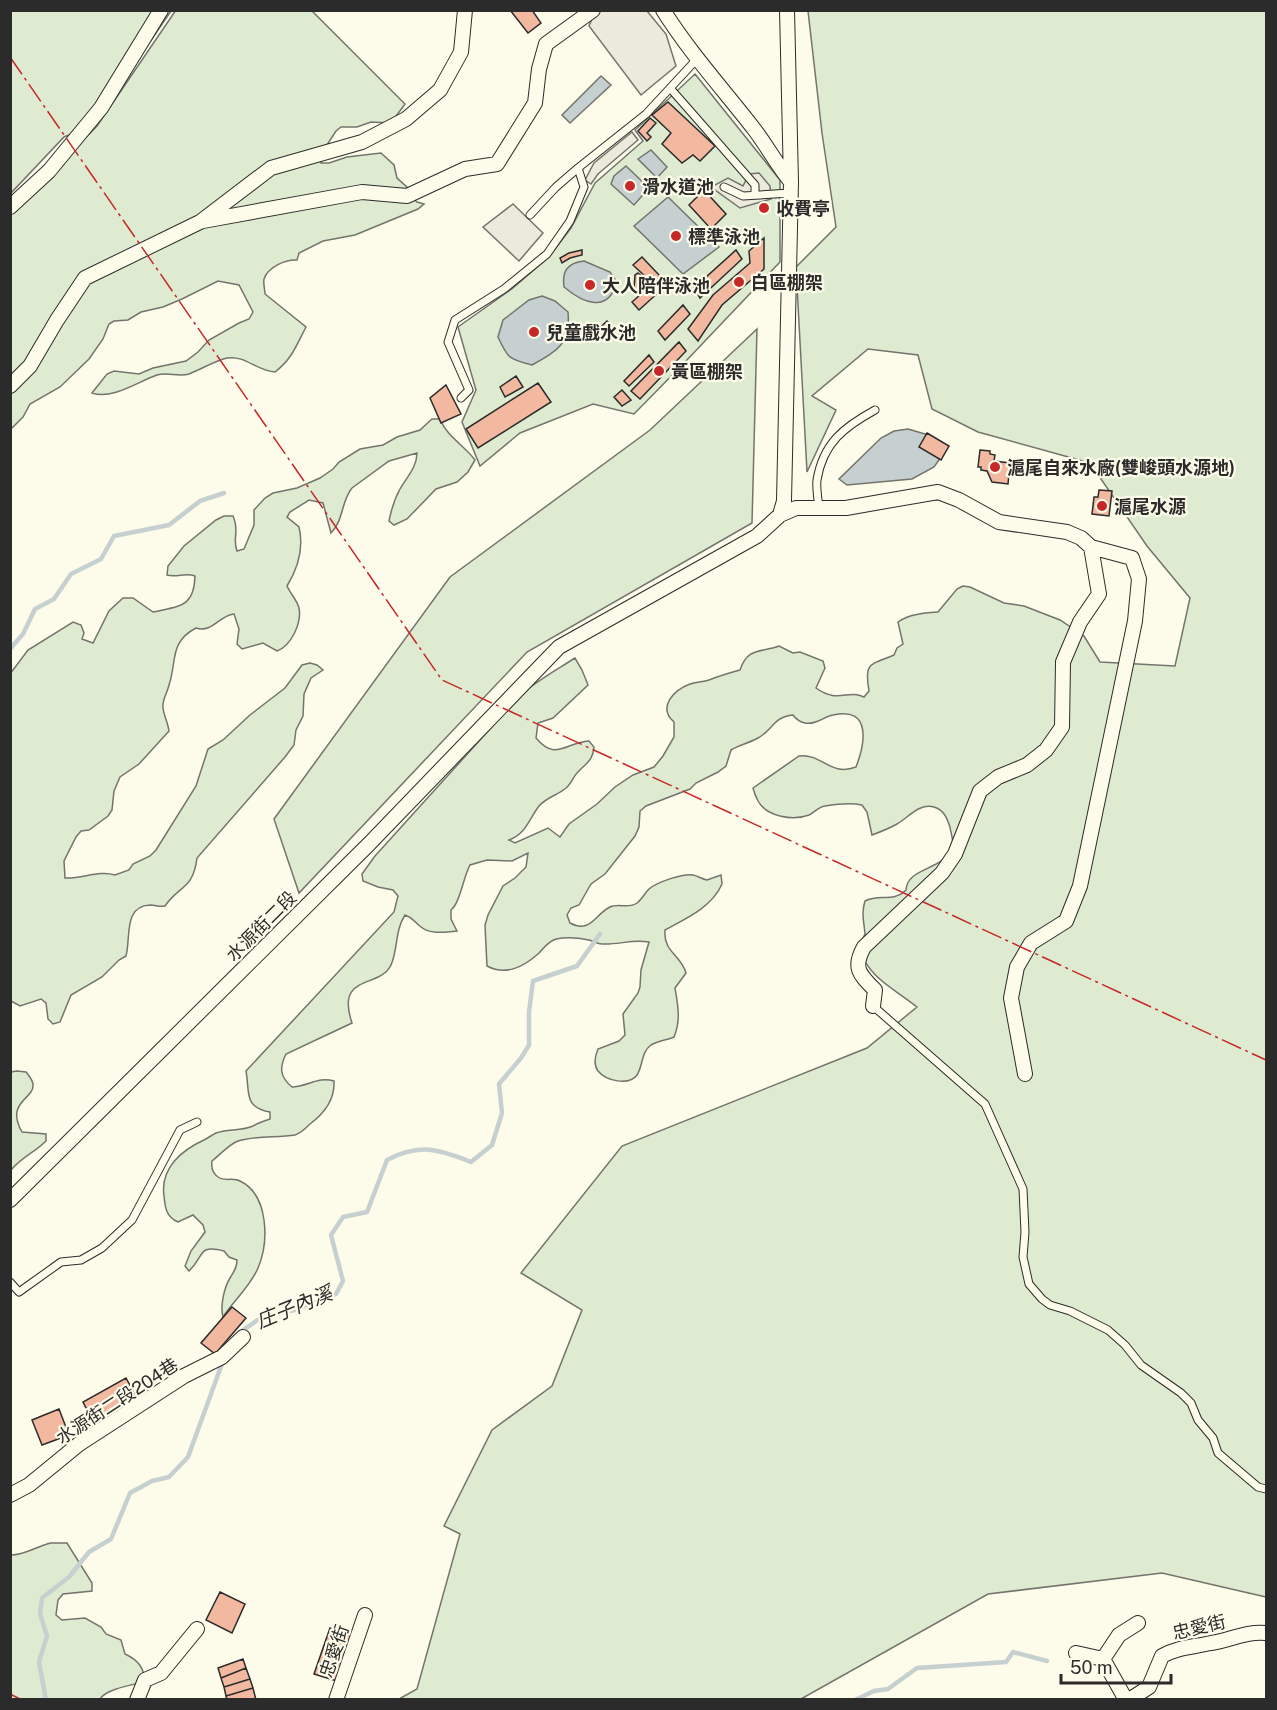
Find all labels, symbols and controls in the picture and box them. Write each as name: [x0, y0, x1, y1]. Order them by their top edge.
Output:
place label: 滑水道池: [642, 176, 714, 197]
marker: 滑水道池: [623, 179, 637, 193]
place label: 收費亭: [776, 198, 830, 219]
marker: 收費亭: [757, 201, 771, 215]
place label: 標準泳池: [688, 226, 760, 247]
marker: 標準泳池: [669, 229, 683, 243]
place label: 白區棚架: [751, 272, 823, 293]
place label: 大人陪伴泳池: [602, 275, 710, 296]
marker: 白區棚架: [732, 275, 746, 289]
marker: 大人陪伴泳池: [583, 278, 597, 292]
place label: 兒童戲水池: [546, 322, 636, 343]
marker: 兒童戲水池: [527, 325, 541, 339]
place label: 黃區棚架: [671, 361, 743, 382]
marker: 黃區棚架: [652, 364, 666, 378]
place label: 滬尾自來水廠(雙峻頭水源地): [1007, 457, 1235, 478]
marker: 滬尾自來水廠(雙峻頭水源地): [988, 460, 1002, 474]
place label: 滬尾水源: [1114, 496, 1186, 517]
marker: 滬尾水源: [1095, 499, 1109, 513]
street label: 水源街二段: [222, 887, 300, 965]
water label: 庄子內溪: [252, 1280, 338, 1333]
street label: 水源街二段204巷: [52, 1354, 182, 1448]
street label: 忠愛街: [1170, 1611, 1228, 1643]
street label: 忠愛街: [315, 1622, 353, 1680]
scale bar: [1061, 1647, 1170, 1685]
text: 50 m: [1070, 1657, 1113, 1678]

